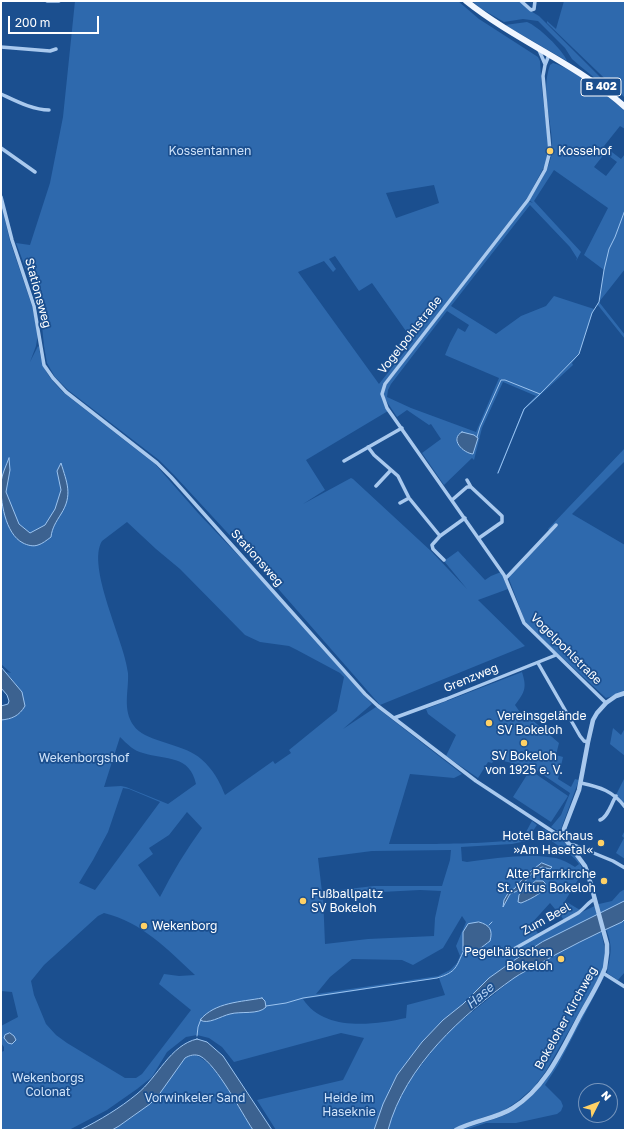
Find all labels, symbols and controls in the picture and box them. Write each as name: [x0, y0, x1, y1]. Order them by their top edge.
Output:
scale bar: [10, 8, 101, 34]
text: 200 m: [15, 15, 50, 30]
road number: B 402: [581, 78, 621, 96]
park label: Kossentannen: [169, 144, 251, 158]
place label: Kossehof: [558, 144, 612, 158]
marker: Kossehof: [545, 146, 555, 156]
street label: Stationsweg: [22, 256, 54, 330]
street label: Vogelpohlstraße: [375, 293, 445, 377]
street label: Stationsweg: [228, 527, 286, 589]
street label: Vogelpohlstraße: [527, 610, 605, 688]
street label: Grenzweg: [442, 661, 500, 695]
place label: Vereinsgelände SV Bokeloh: [497, 709, 586, 737]
marker: Vereinsgelände SV Bokeloh: [484, 718, 494, 728]
marker: SV Bokeloh von 1925 e. V.: [519, 738, 529, 748]
place label: SV Bokeloh von 1925 e. V.: [485, 749, 563, 777]
park label: Wekenborgshof: [39, 751, 129, 765]
place label: Hotel Backhaus »Am Hasetal«: [502, 829, 593, 857]
marker: Hotel Backhaus »Am Hasetal«: [596, 838, 606, 848]
place label: Alte Pfarrkirche St. Vitus Bokeloh: [497, 867, 596, 895]
marker: Alte Pfarrkirche St. Vitus Bokeloh: [599, 876, 609, 886]
place label: Fußballpaltz SV Bokeloh: [311, 887, 383, 915]
marker: Fußballpaltz SV Bokeloh: [298, 896, 308, 906]
street label: Zum Beel: [519, 900, 573, 938]
place label: Wekenborg: [152, 919, 217, 933]
marker: Wekenborg: [139, 921, 149, 931]
place label: Pegelhäuschen Bokeloh: [464, 945, 553, 973]
marker: Pegelhäuschen Bokeloh: [556, 954, 566, 964]
street label: Bokeloher Kirchweg: [532, 964, 600, 1072]
water label: Hase: [463, 980, 497, 1012]
park label: Wekenborgs Colonat: [12, 1071, 84, 1099]
north arrow: [578, 1083, 618, 1123]
text: N: [599, 1088, 614, 1103]
park label: Vorwinkeler Sand: [145, 1091, 245, 1105]
park label: Heide im Haseknie: [322, 1091, 376, 1119]

